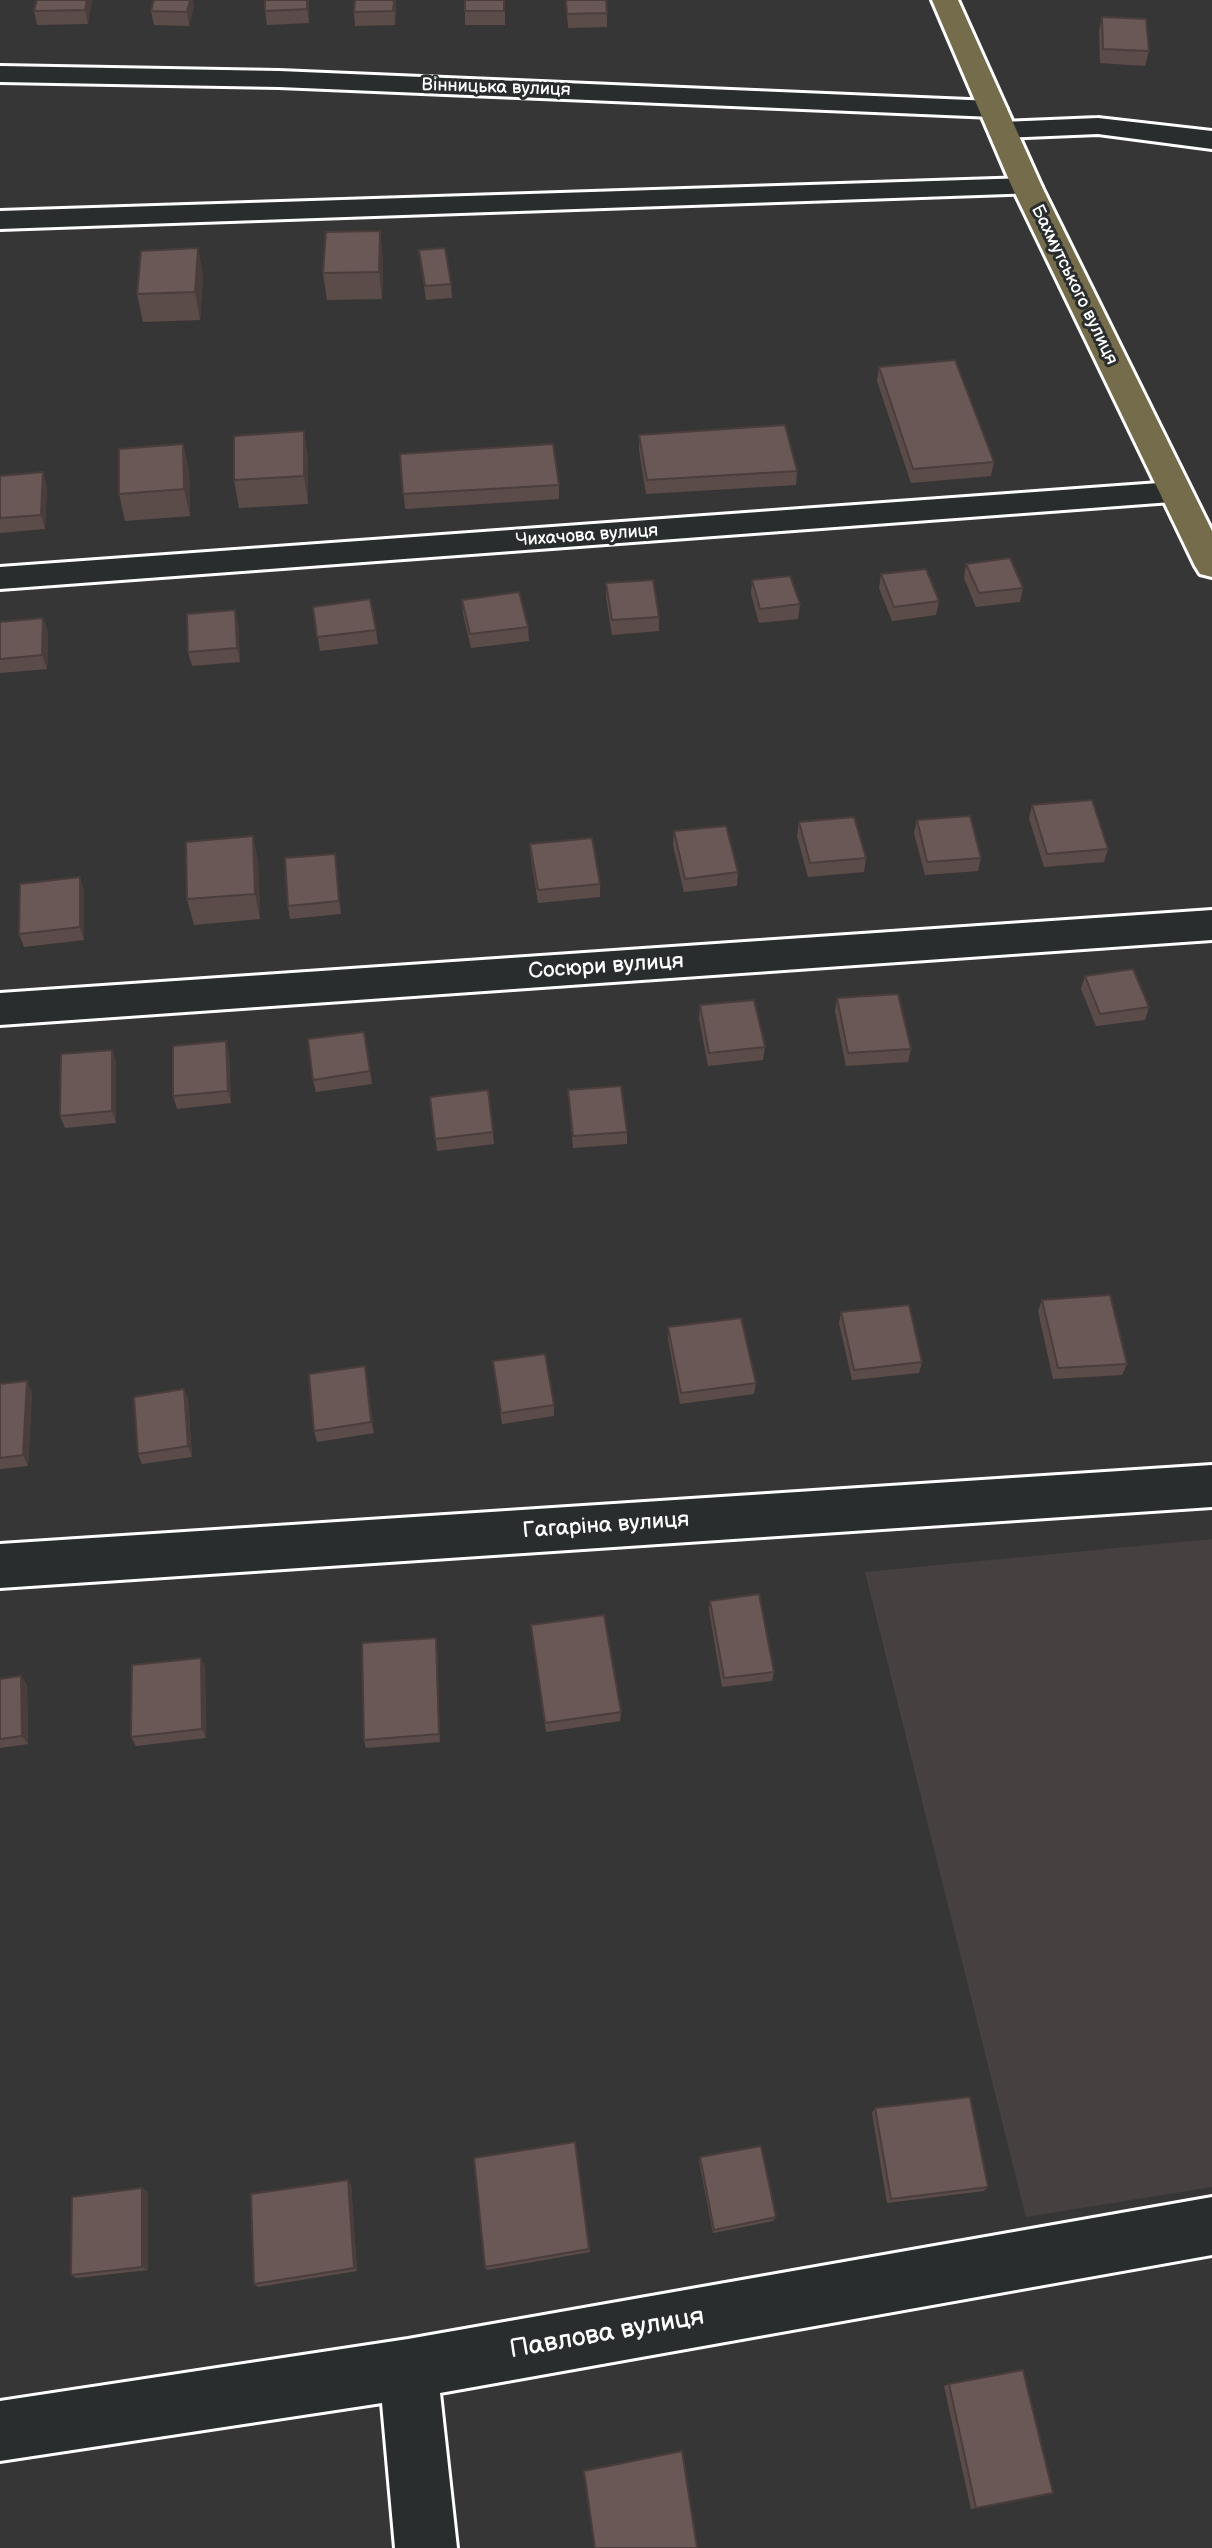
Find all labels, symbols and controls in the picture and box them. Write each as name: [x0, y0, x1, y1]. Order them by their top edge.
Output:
street label: Вінницька вулиця: [421, 75, 571, 101]
street label: Бахмутського вулиця: [1026, 202, 1122, 368]
street label: Чихачова вулиця: [515, 520, 659, 552]
street label: Сосюри вулиця: [527, 948, 685, 986]
street label: Гагаріна вулиця: [522, 1507, 690, 1545]
street label: Павлова вулиця: [507, 2302, 707, 2366]

